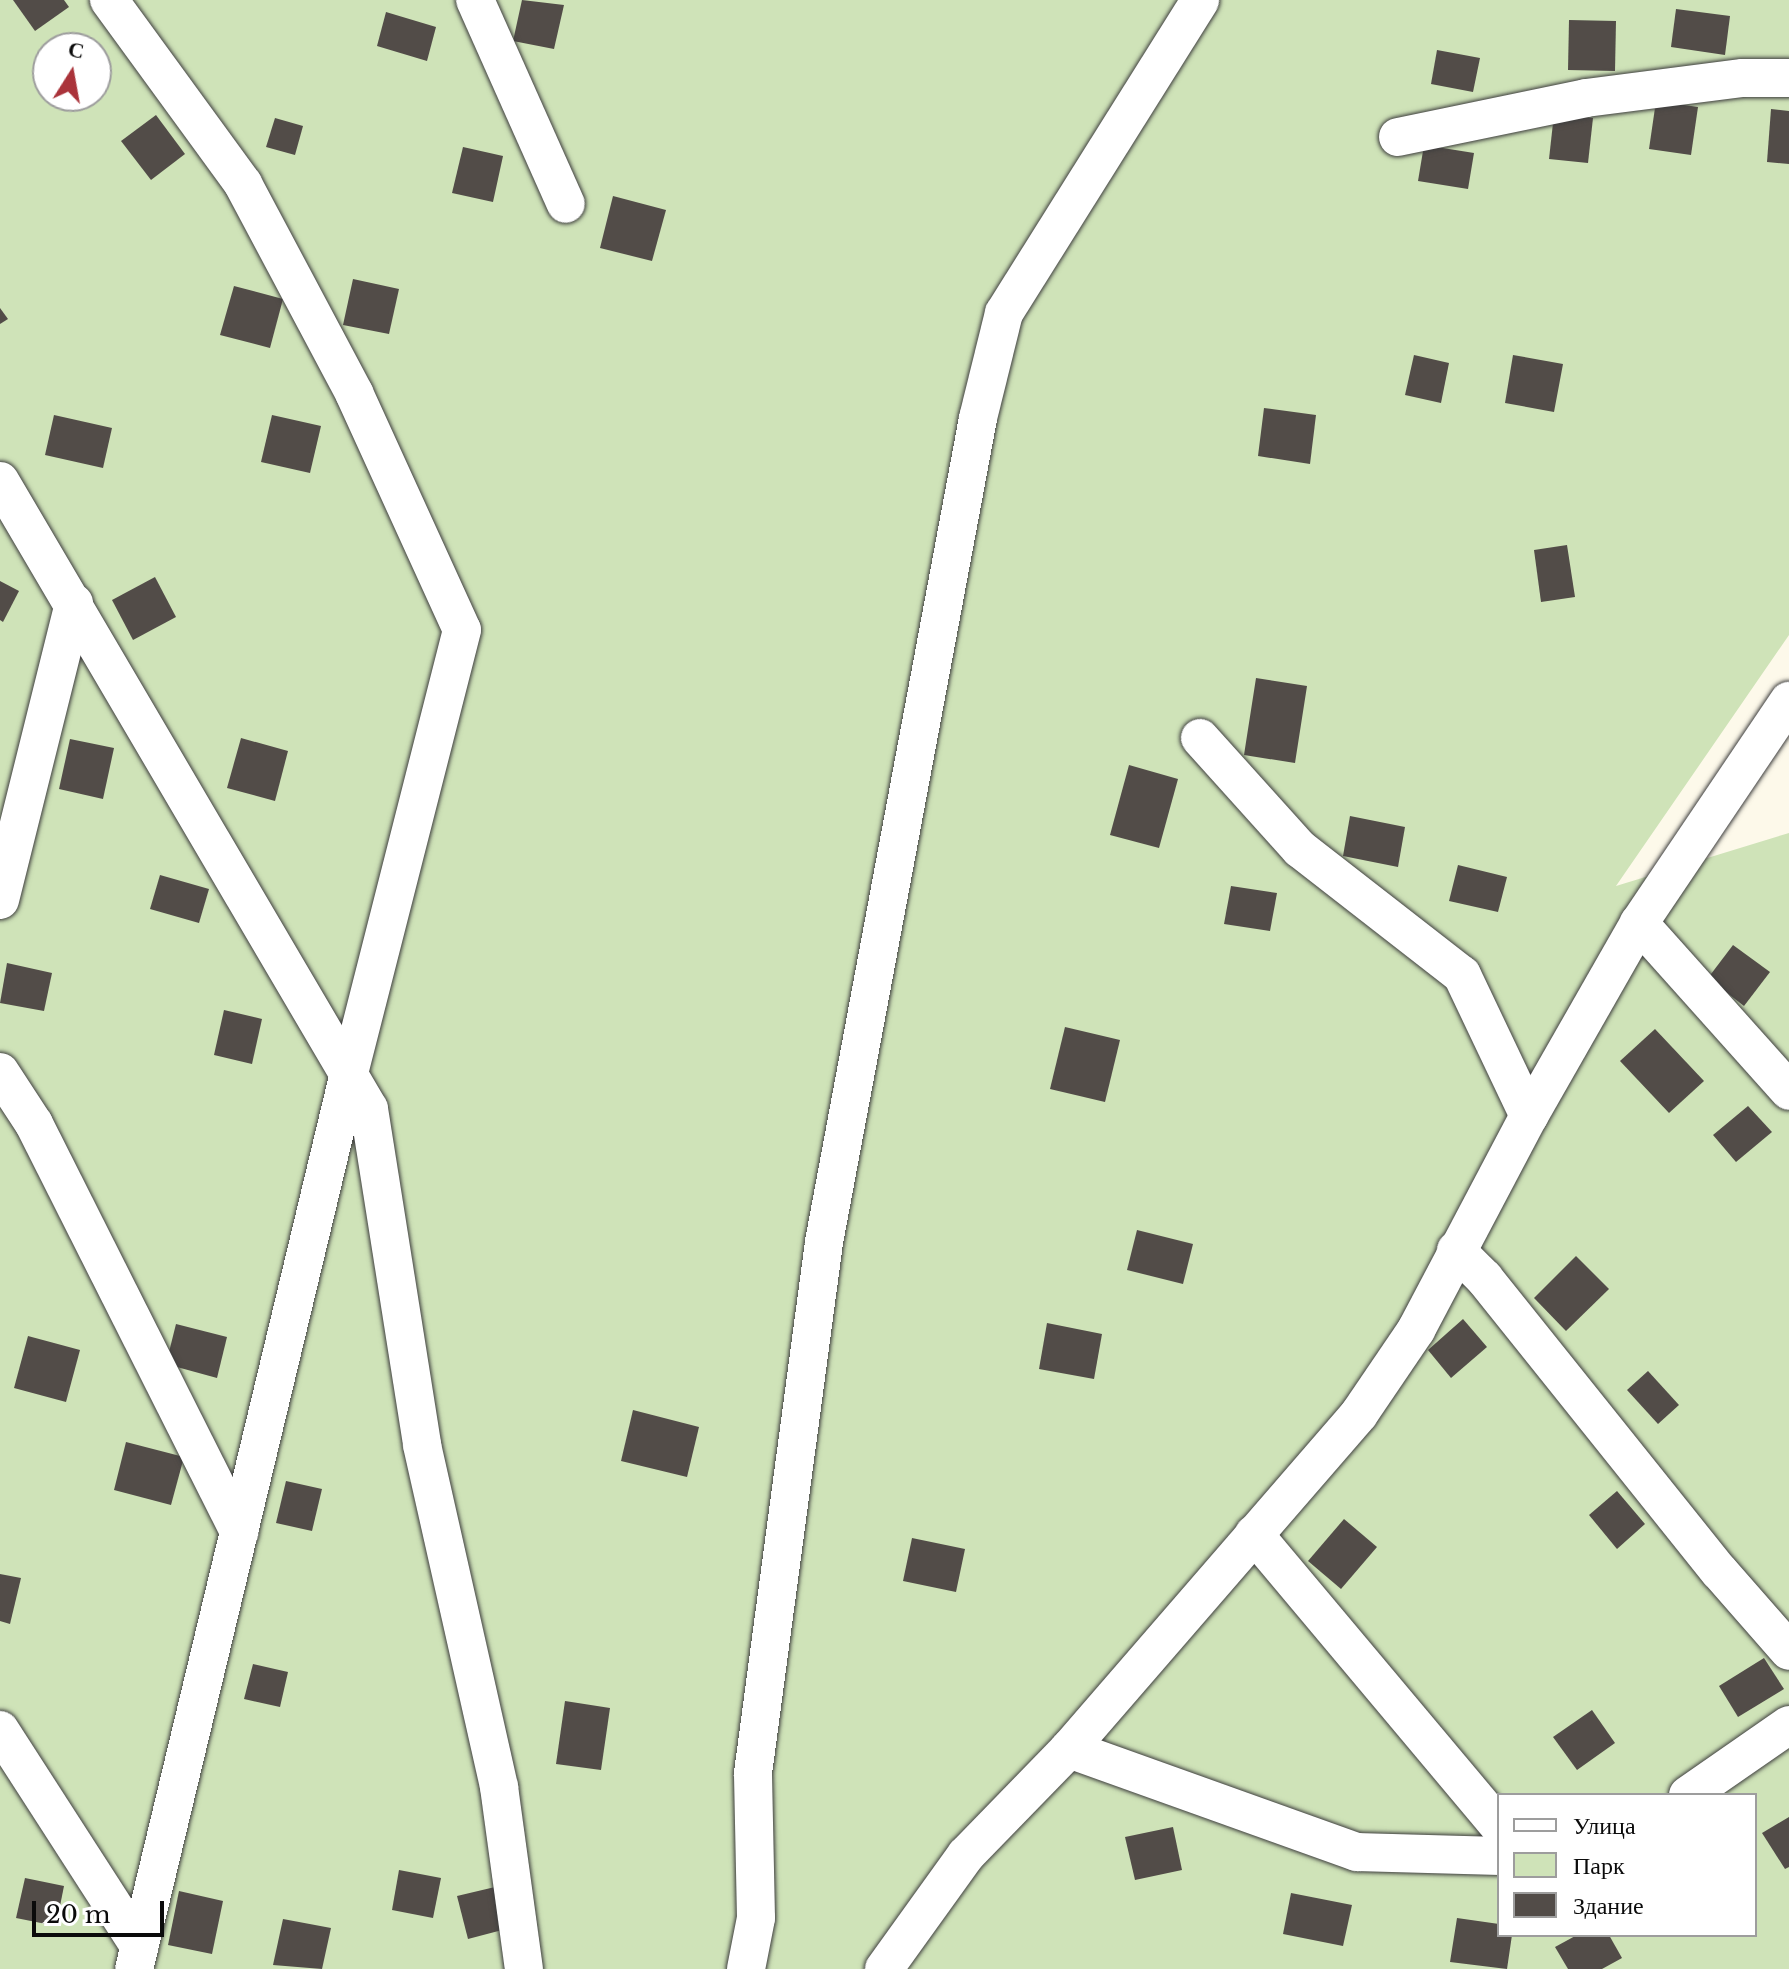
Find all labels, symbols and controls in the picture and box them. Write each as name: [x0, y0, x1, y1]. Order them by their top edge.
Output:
north arrow: [32, 32, 112, 112]
text: С: [66, 35, 87, 65]
legend: [1497, 1793, 1757, 1937]
text: Улица: [1573, 1811, 1636, 1840]
text: Парк: [1573, 1851, 1625, 1880]
scale bar: [36, 1885, 168, 1935]
text: Здание: [1573, 1891, 1644, 1920]
text: 20 m: [46, 1900, 111, 1929]

